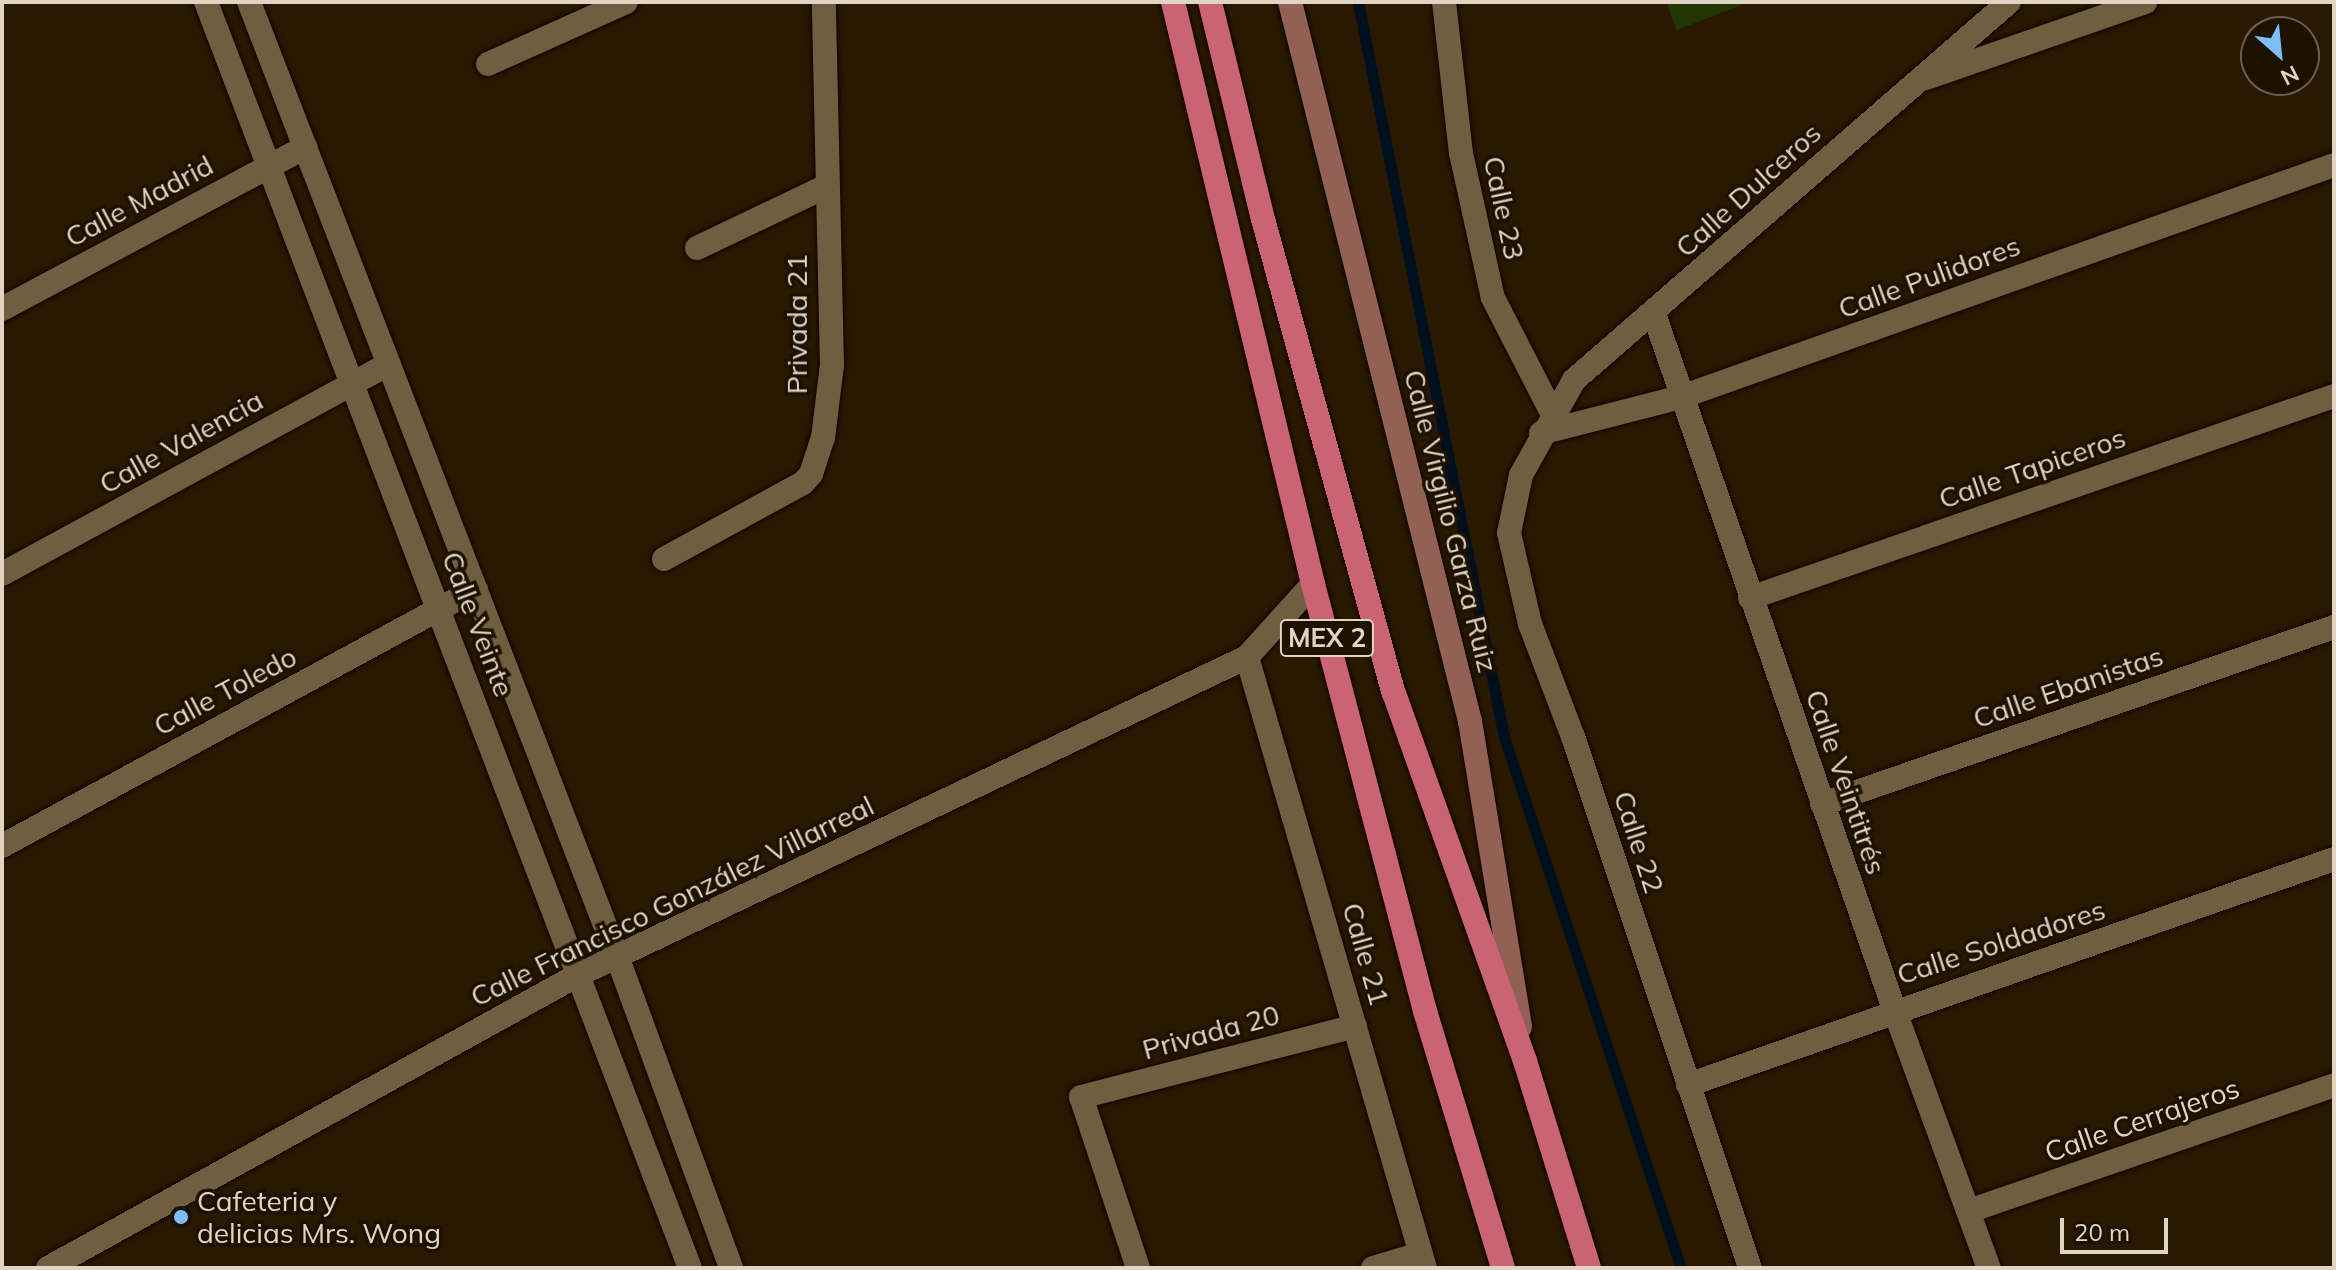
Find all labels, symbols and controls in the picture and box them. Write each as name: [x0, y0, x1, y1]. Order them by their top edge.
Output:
north arrow: [2240, 16, 2320, 96]
text: N: [2276, 59, 2304, 92]
street label: Calle Dulceros: [1668, 116, 1828, 264]
street label: Calle Madrid: [59, 148, 219, 254]
street label: Calle 23: [1477, 153, 1531, 263]
street label: Calle Pulidores: [1834, 229, 2024, 325]
street label: Privada 21: [780, 254, 814, 394]
street label: Calle Virgilio Garza Ruiz: [1397, 366, 1505, 676]
street label: Calle Valencia: [93, 383, 269, 501]
street label: Calle Tapiceros: [1934, 420, 2130, 516]
street label: Calle Veinte: [435, 547, 521, 701]
road number: MEX 2: [1279, 616, 1375, 660]
street label: Calle Toledo: [148, 639, 302, 743]
street label: Calle Ebanistas: [1969, 639, 2167, 735]
street label: Calle Veintitrés: [1799, 685, 1893, 879]
street label: Calle 22: [1607, 787, 1671, 897]
street label: Calle Francisco González Villarreal: [465, 788, 879, 1014]
street label: Calle Soldadores: [1893, 893, 2109, 991]
street label: Calle 21: [1335, 899, 1397, 1009]
street label: Privada 20: [1139, 998, 1283, 1066]
street label: Calle Cerrajeros: [2040, 1071, 2244, 1169]
place label: Cafeteria y delicias Mrs. Wong: [197, 1184, 441, 1250]
scale bar: [2064, 1202, 2172, 1252]
marker: Cafeteria y delicias Mrs. Wong: [172, 1208, 190, 1226]
text: 20 m: [2074, 1217, 2130, 1247]

